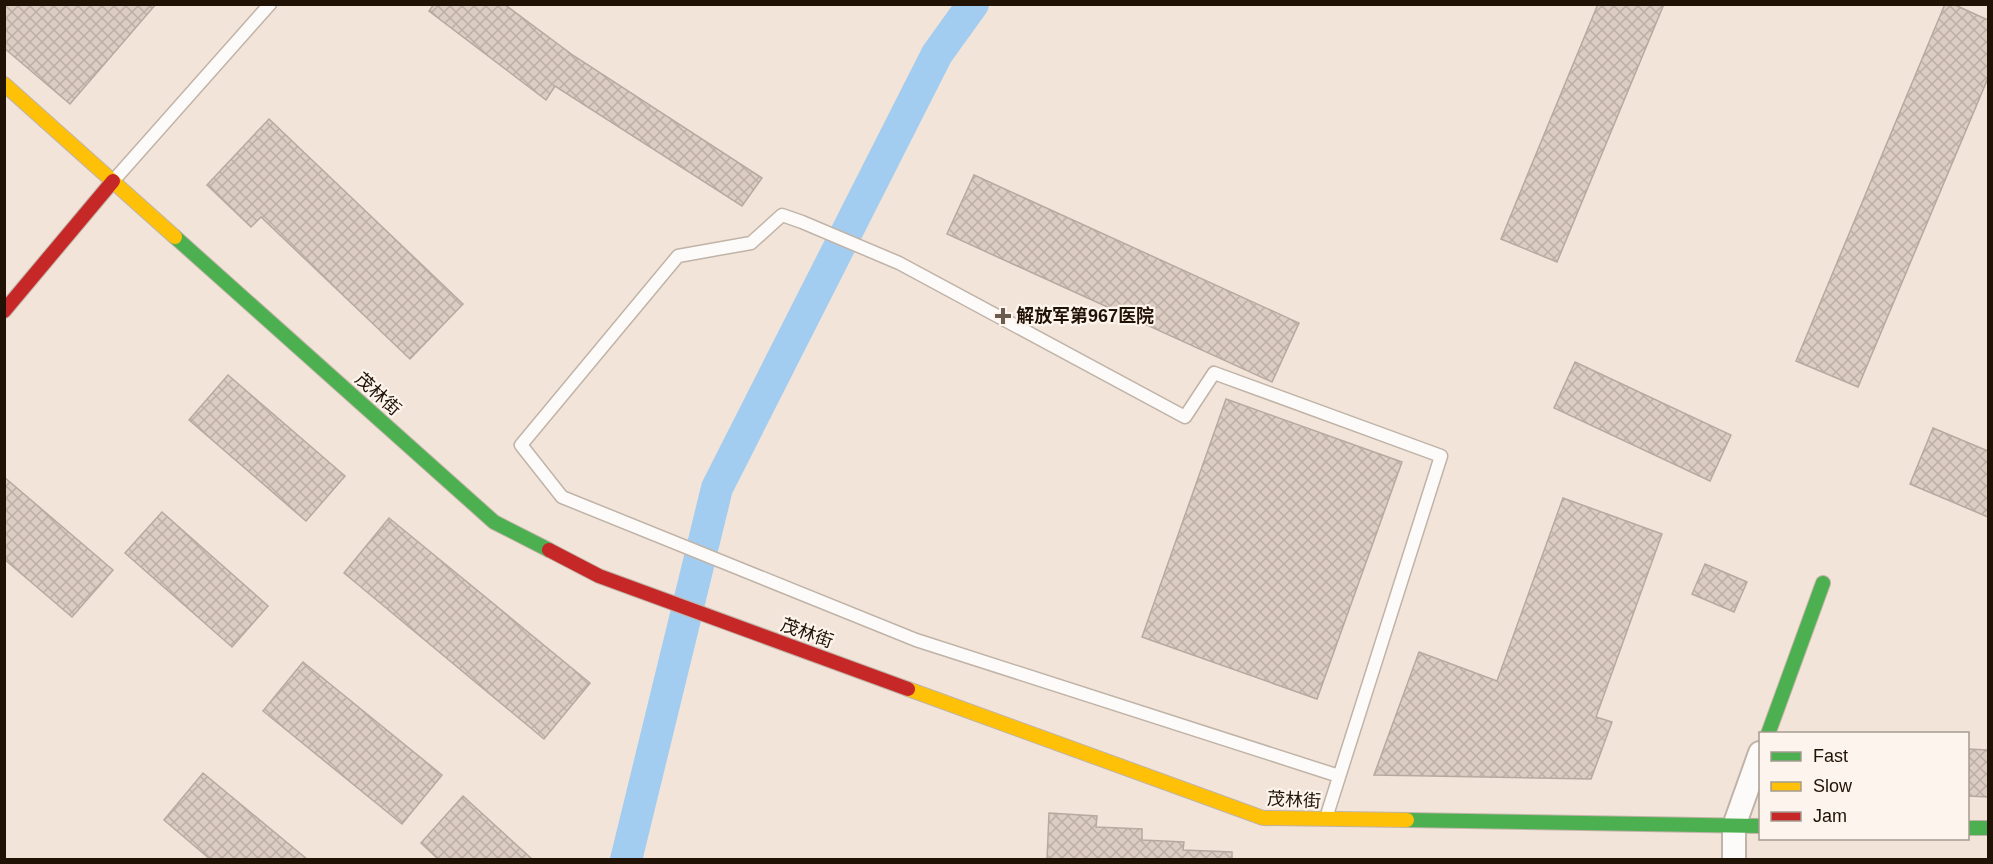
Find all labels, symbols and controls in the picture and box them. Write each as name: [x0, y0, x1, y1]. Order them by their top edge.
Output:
place label: 解放军第967医院: [1016, 306, 1154, 326]
marker: 解放军第967医院: [994, 307, 1012, 325]
street label: 茂林街: [351, 369, 405, 419]
street label: 茂林街: [778, 614, 836, 652]
legend: [1759, 732, 1969, 840]
text: Fast: [1813, 746, 1848, 766]
text: Slow: [1813, 776, 1853, 796]
street label: 茂林街: [1267, 789, 1321, 811]
text: Jam: [1813, 806, 1847, 826]

